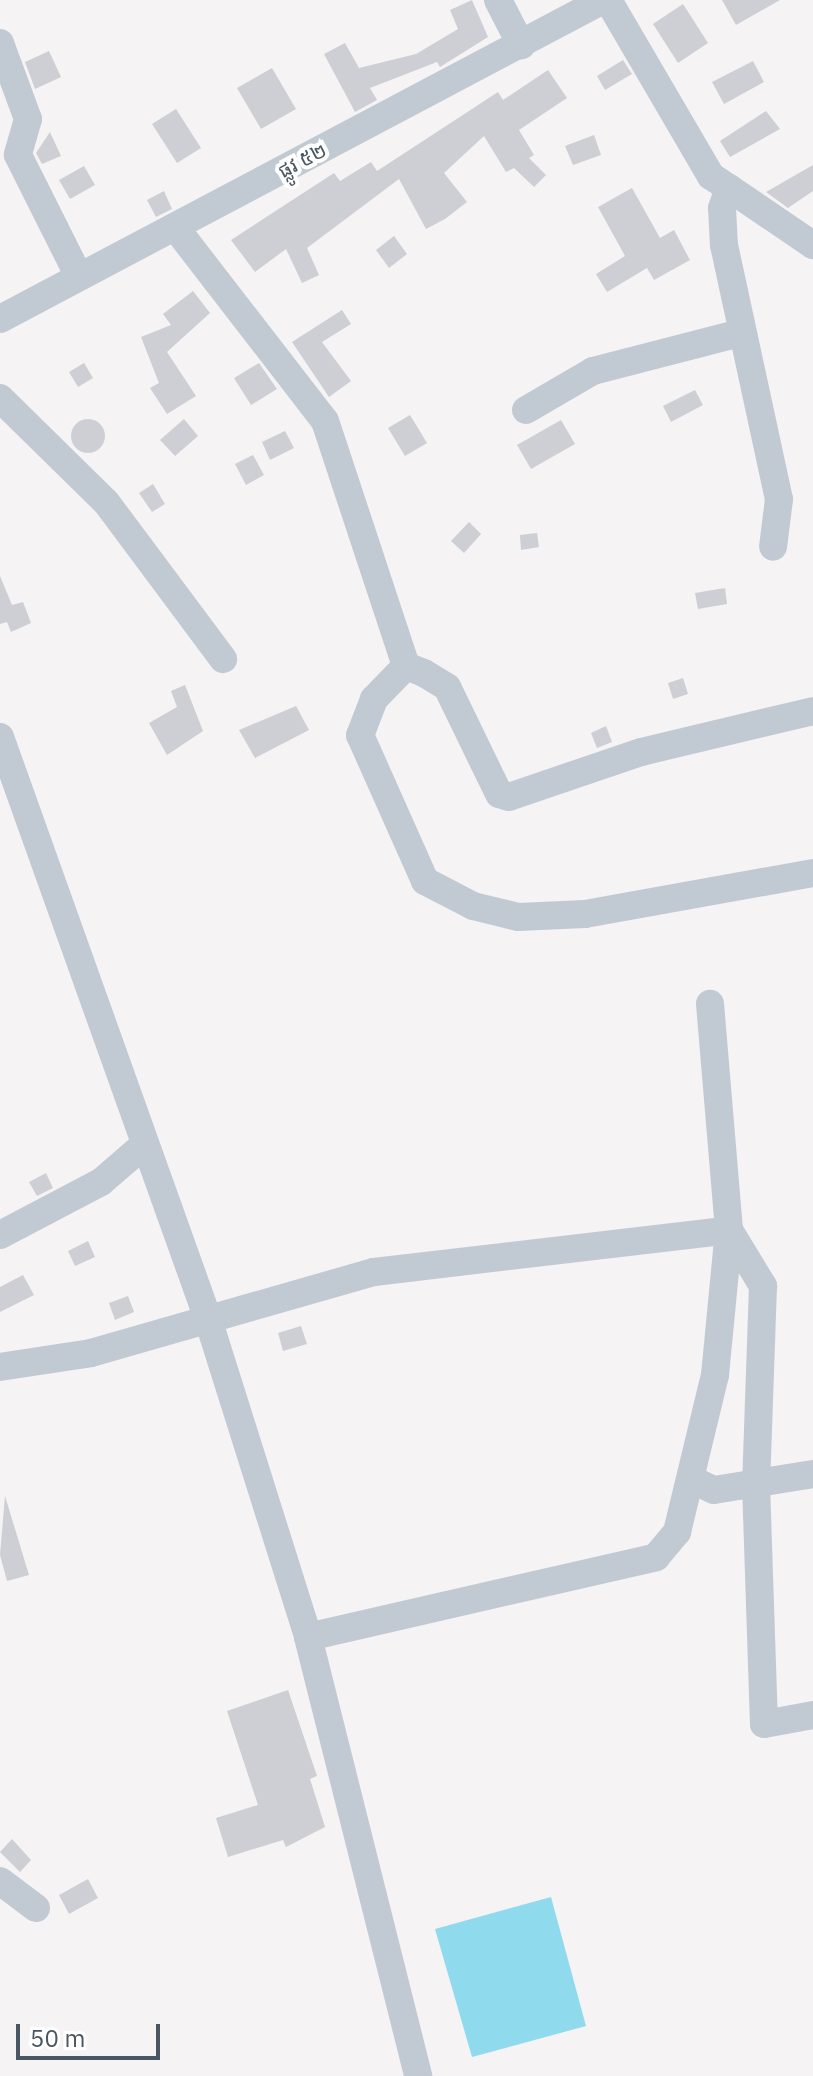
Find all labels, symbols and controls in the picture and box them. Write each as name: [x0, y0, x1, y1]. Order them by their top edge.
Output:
street label: ផ្លូវ ៥២: [274, 137, 330, 183]
scale bar: [20, 2008, 164, 2058]
text: 50 m: [30, 2022, 85, 2054]

